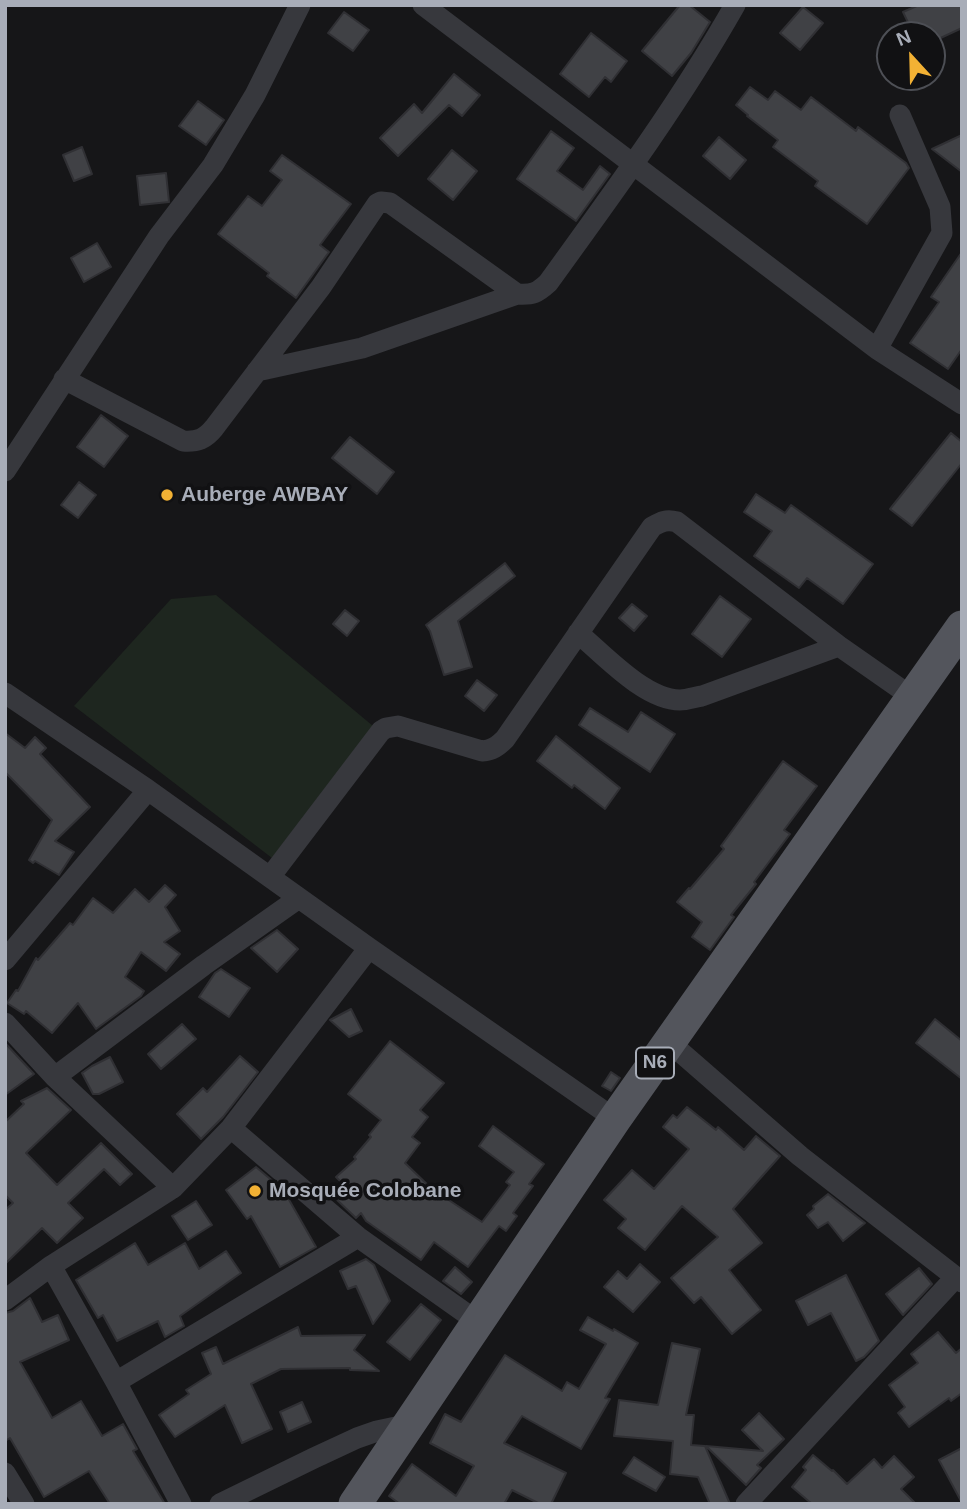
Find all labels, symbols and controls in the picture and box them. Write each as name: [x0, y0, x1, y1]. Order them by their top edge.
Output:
north arrow: [876, 21, 946, 91]
text: N: [893, 26, 914, 50]
place label: Auberge AWBAY: [181, 482, 348, 508]
marker: Auberge AWBAY: [159, 487, 175, 503]
road number: N6: [636, 1048, 674, 1078]
place label: Mosquée Colobane: [269, 1178, 462, 1204]
marker: Mosquée Colobane: [247, 1183, 263, 1199]

